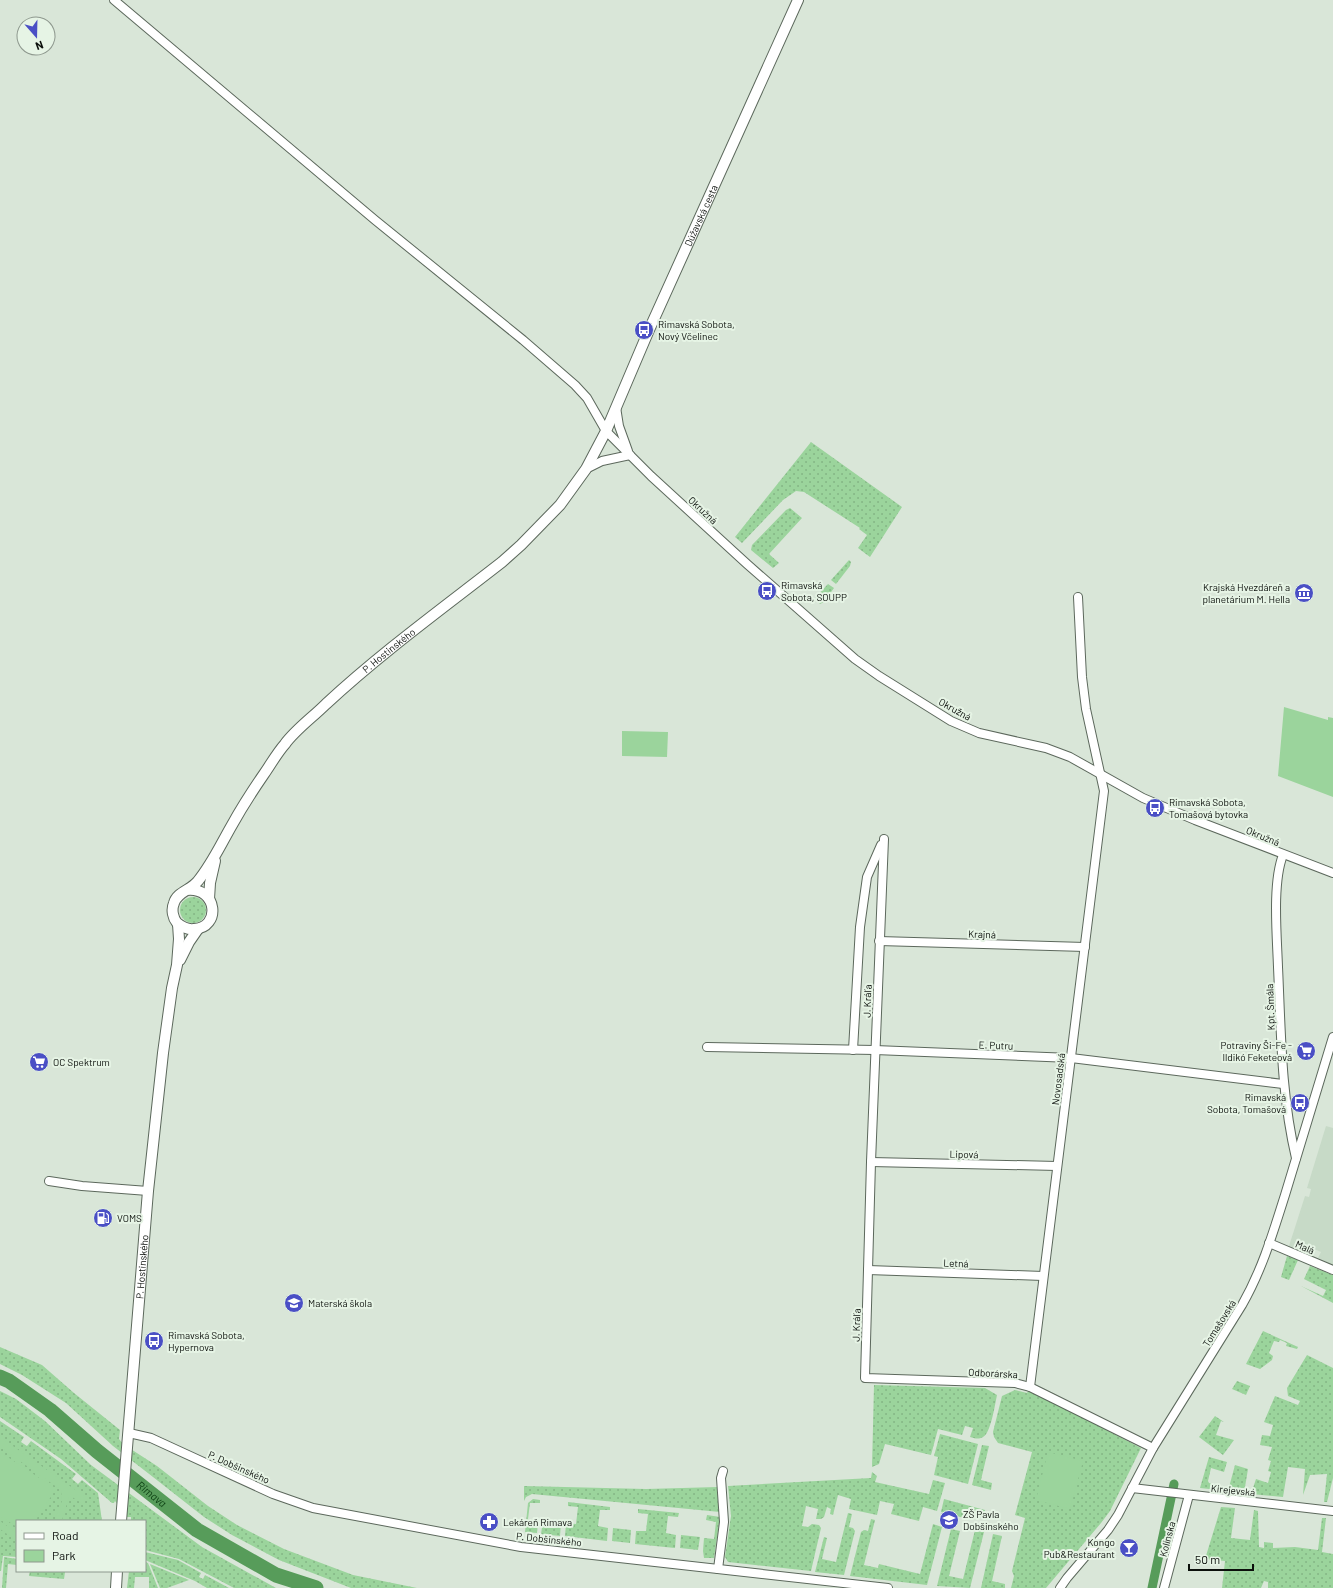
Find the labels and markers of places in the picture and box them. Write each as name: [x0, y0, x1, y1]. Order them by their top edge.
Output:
place label: Rimavská Sobota, Nový Včelinec: [658, 318, 735, 342]
bus stop icon: Rimavská Sobota, Nový Včelinec: [633, 319, 655, 341]
place label: Rimavská Sobota, SOUPP: [781, 579, 847, 603]
bus stop icon: Rimavská Sobota, SOUPP: [756, 580, 778, 602]
place label: Krajská Hvezdáreň a planetárium M. Hella: [1202, 581, 1290, 605]
museum icon: Krajská Hvezdáreň a planetárium M. Hella: [1293, 582, 1315, 604]
place label: Rimavská Sobota, Tomašová bytovka: [1169, 796, 1248, 820]
bus stop icon: Rimavská Sobota, Tomašová bytovka: [1144, 797, 1166, 819]
place label: Potraviny Ši-Fe - Ildikó Feketeová: [1220, 1039, 1292, 1063]
supermarket icon: Potraviny Ši-Fe - Ildikó Feketeová: [1295, 1040, 1317, 1062]
supermarket icon: OC Spektrum: [28, 1051, 50, 1073]
place label: OC Spektrum: [53, 1056, 110, 1068]
place label: Rimavská Sobota, Tomašová: [1207, 1091, 1286, 1115]
bus stop icon: Rimavská Sobota, Tomašová: [1289, 1092, 1311, 1114]
fuel station icon: VOMS: [92, 1207, 114, 1229]
place label: VOMS: [117, 1212, 142, 1224]
school or university icon: Materská škola: [283, 1292, 305, 1314]
place label: Materská škola: [308, 1297, 372, 1309]
place label: Rimavská Sobota, Hypernova: [168, 1329, 245, 1353]
bus stop icon: Rimavská Sobota, Hypernova: [143, 1330, 165, 1352]
place label: ZŠ Pavla Dobšinského: [963, 1508, 1019, 1532]
school or university icon: ZŠ Pavla Dobšinského: [938, 1509, 960, 1531]
pharmacy icon: Lekáreň Rimava: [478, 1511, 500, 1533]
place label: Lekáreň Rimava: [503, 1516, 572, 1528]
place label: Kongo Pub&Restaurant: [1044, 1536, 1115, 1560]
bar icon: Kongo Pub&Restaurant: [1118, 1537, 1140, 1559]

